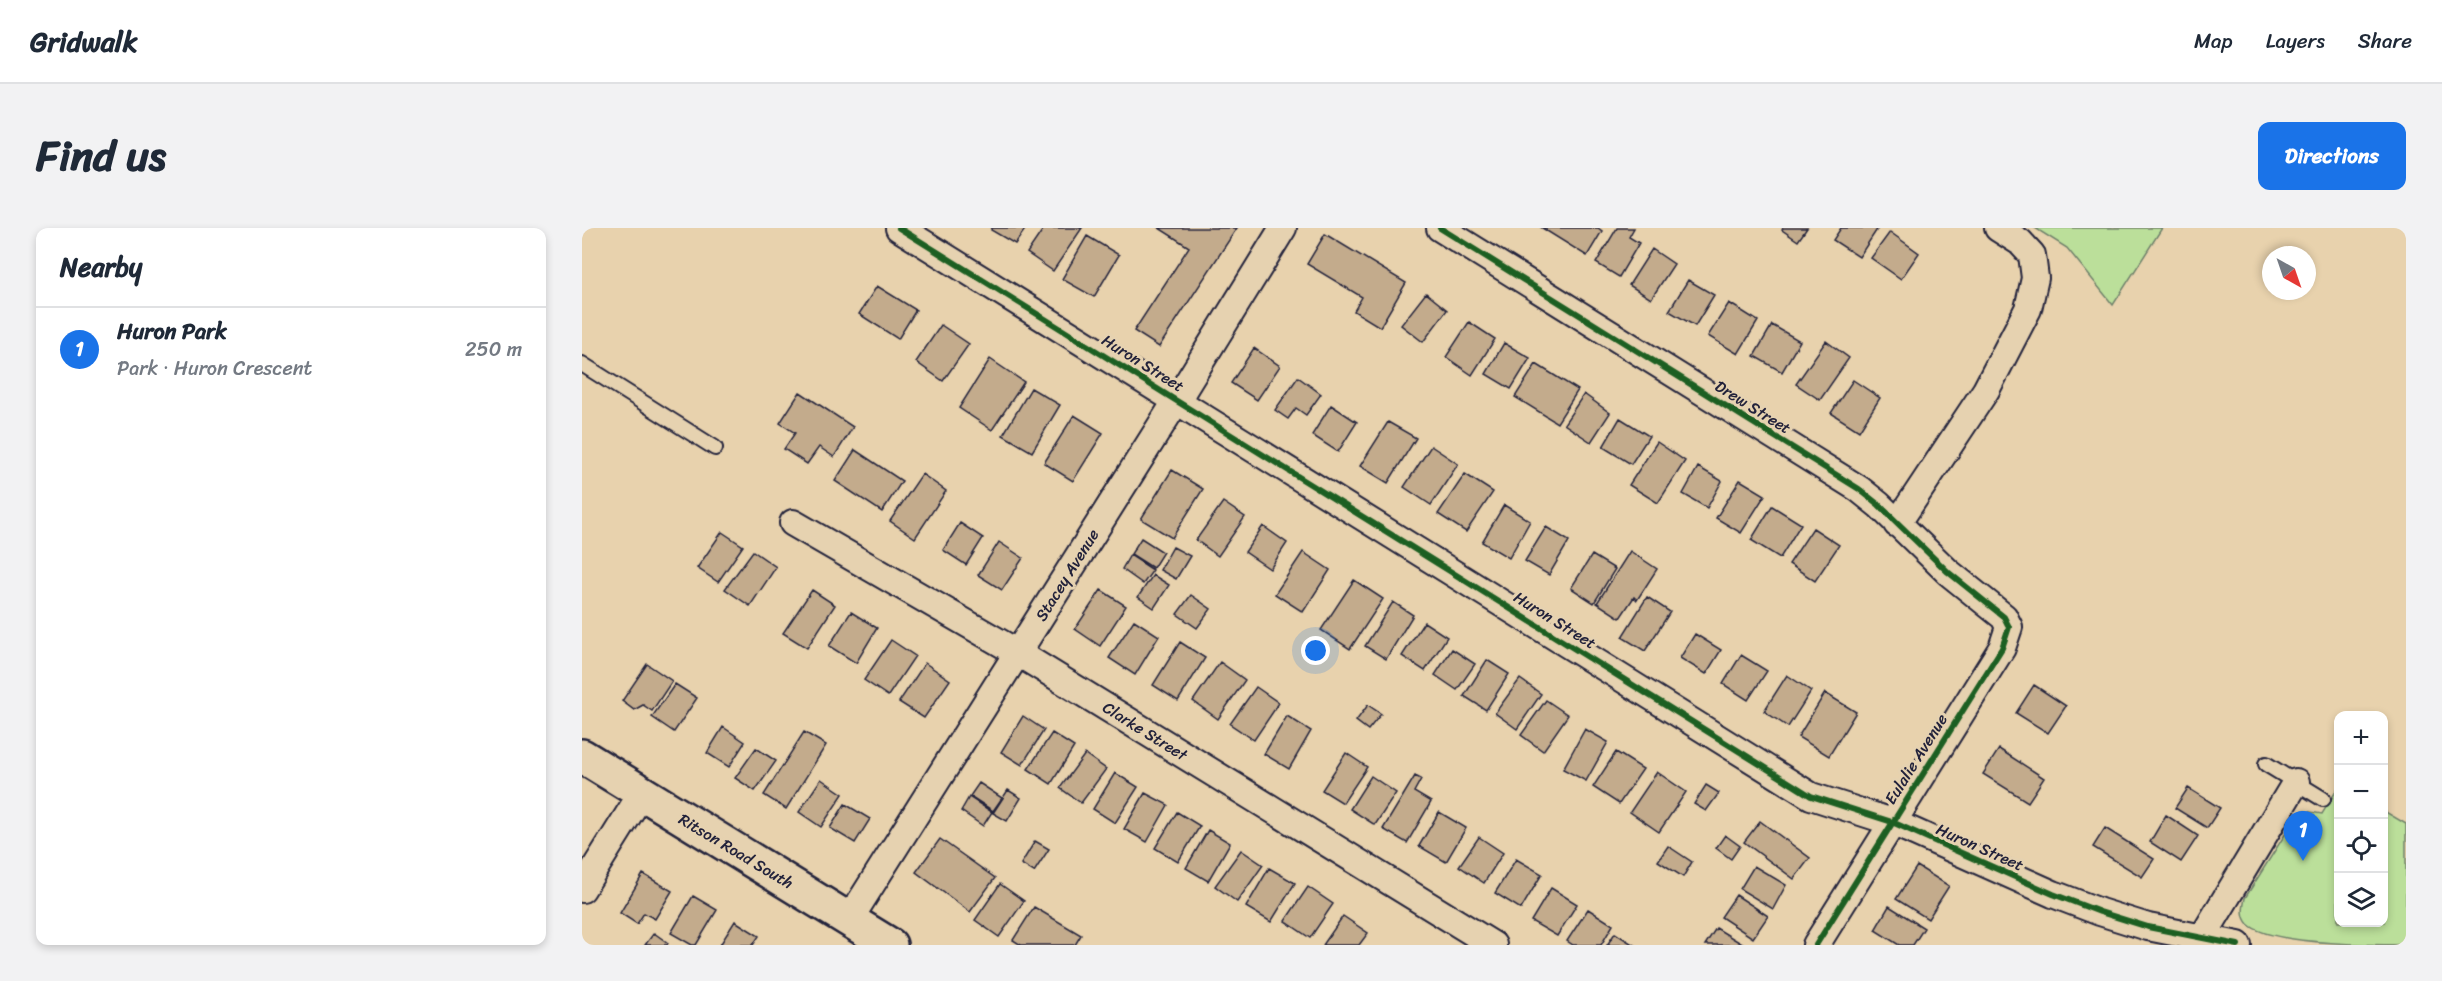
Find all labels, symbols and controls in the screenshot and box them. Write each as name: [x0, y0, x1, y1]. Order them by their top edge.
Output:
text: Gridwalk: [30, 17, 138, 66]
text: Map: [2194, 22, 2233, 60]
text: Layers: [2266, 22, 2325, 60]
text: Share: [2358, 22, 2412, 60]
text: Find us: [36, 119, 166, 193]
button: Directions: [2258, 122, 2406, 190]
text: Nearby: [60, 244, 142, 290]
north arrow: [2262, 246, 2316, 300]
text: Huron Park: [117, 312, 227, 351]
street label: Huron Street: [1096, 326, 1190, 400]
text: 1: [75, 332, 84, 367]
text: 250 m: [465, 332, 522, 367]
text: Park · Huron Crescent: [117, 351, 312, 386]
street label: Drew Street: [1709, 372, 1797, 442]
street label: Stacey Avenue: [1027, 523, 1107, 627]
street label: Huron Street: [1508, 583, 1602, 657]
your location: [1301, 636, 1330, 665]
street label: Clarke Street: [1097, 693, 1194, 769]
street label: Eulalie Avenue: [1876, 708, 1956, 810]
map controls: [2334, 711, 2388, 927]
button: +: [2334, 711, 2388, 765]
button: −: [2334, 765, 2388, 819]
street label: Ritson Road South: [673, 805, 799, 897]
pin: 1: [2284, 812, 2322, 861]
street label: Huron Street: [1931, 815, 2029, 879]
button: locate: [2334, 819, 2388, 873]
button: layers: [2334, 873, 2388, 927]

